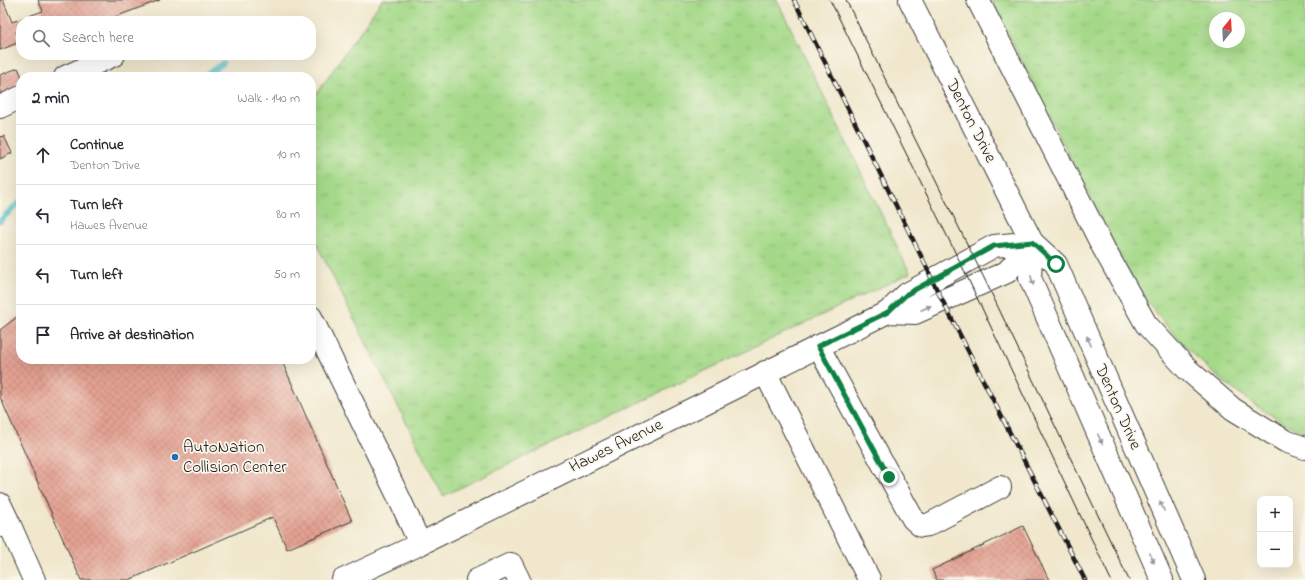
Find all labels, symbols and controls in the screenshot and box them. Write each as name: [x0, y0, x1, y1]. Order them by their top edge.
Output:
north arrow: [1209, 12, 1245, 48]
search box: [16, 16, 316, 60]
icon: search: [30, 27, 52, 49]
text: Search here: [62, 27, 134, 49]
street label: Denton Drive: [939, 74, 1003, 168]
text: 2 min: [32, 86, 69, 111]
text: Walk · 140 m: [237, 89, 300, 108]
text: Continue: [70, 134, 124, 156]
icon: ahead: [32, 144, 54, 166]
text: 10 m: [277, 145, 300, 164]
text: Denton Drive: [70, 156, 140, 175]
text: Turn left: [70, 194, 123, 216]
icon: left: [32, 204, 54, 226]
text: 80 m: [276, 205, 300, 224]
text: Hawes Avenue: [70, 216, 148, 235]
route start: [1047, 255, 1065, 273]
icon: left: [32, 264, 54, 286]
text: Turn left: [70, 264, 123, 286]
text: 50 m: [274, 265, 300, 284]
one-way arrow: [1029, 274, 1035, 287]
one-way arrow: [921, 305, 932, 311]
icon: arrive: [32, 324, 54, 346]
text: Arrive at destination: [70, 324, 194, 346]
one-way arrow: [1086, 335, 1092, 347]
street label: Denton Drive: [1088, 359, 1148, 454]
street label: Hawes Avenue: [565, 412, 667, 479]
one-way arrow: [1098, 434, 1104, 446]
place label: AutoNation Collision Center: [183, 435, 287, 480]
marker: AutoNation Collision Center: [170, 452, 180, 462]
route end: [880, 468, 898, 486]
map controls: [1257, 496, 1293, 568]
button: +: [1257, 496, 1293, 532]
one-way arrow: [1159, 500, 1165, 511]
button: −: [1257, 532, 1293, 568]
one-way arrow: [1150, 553, 1156, 565]

